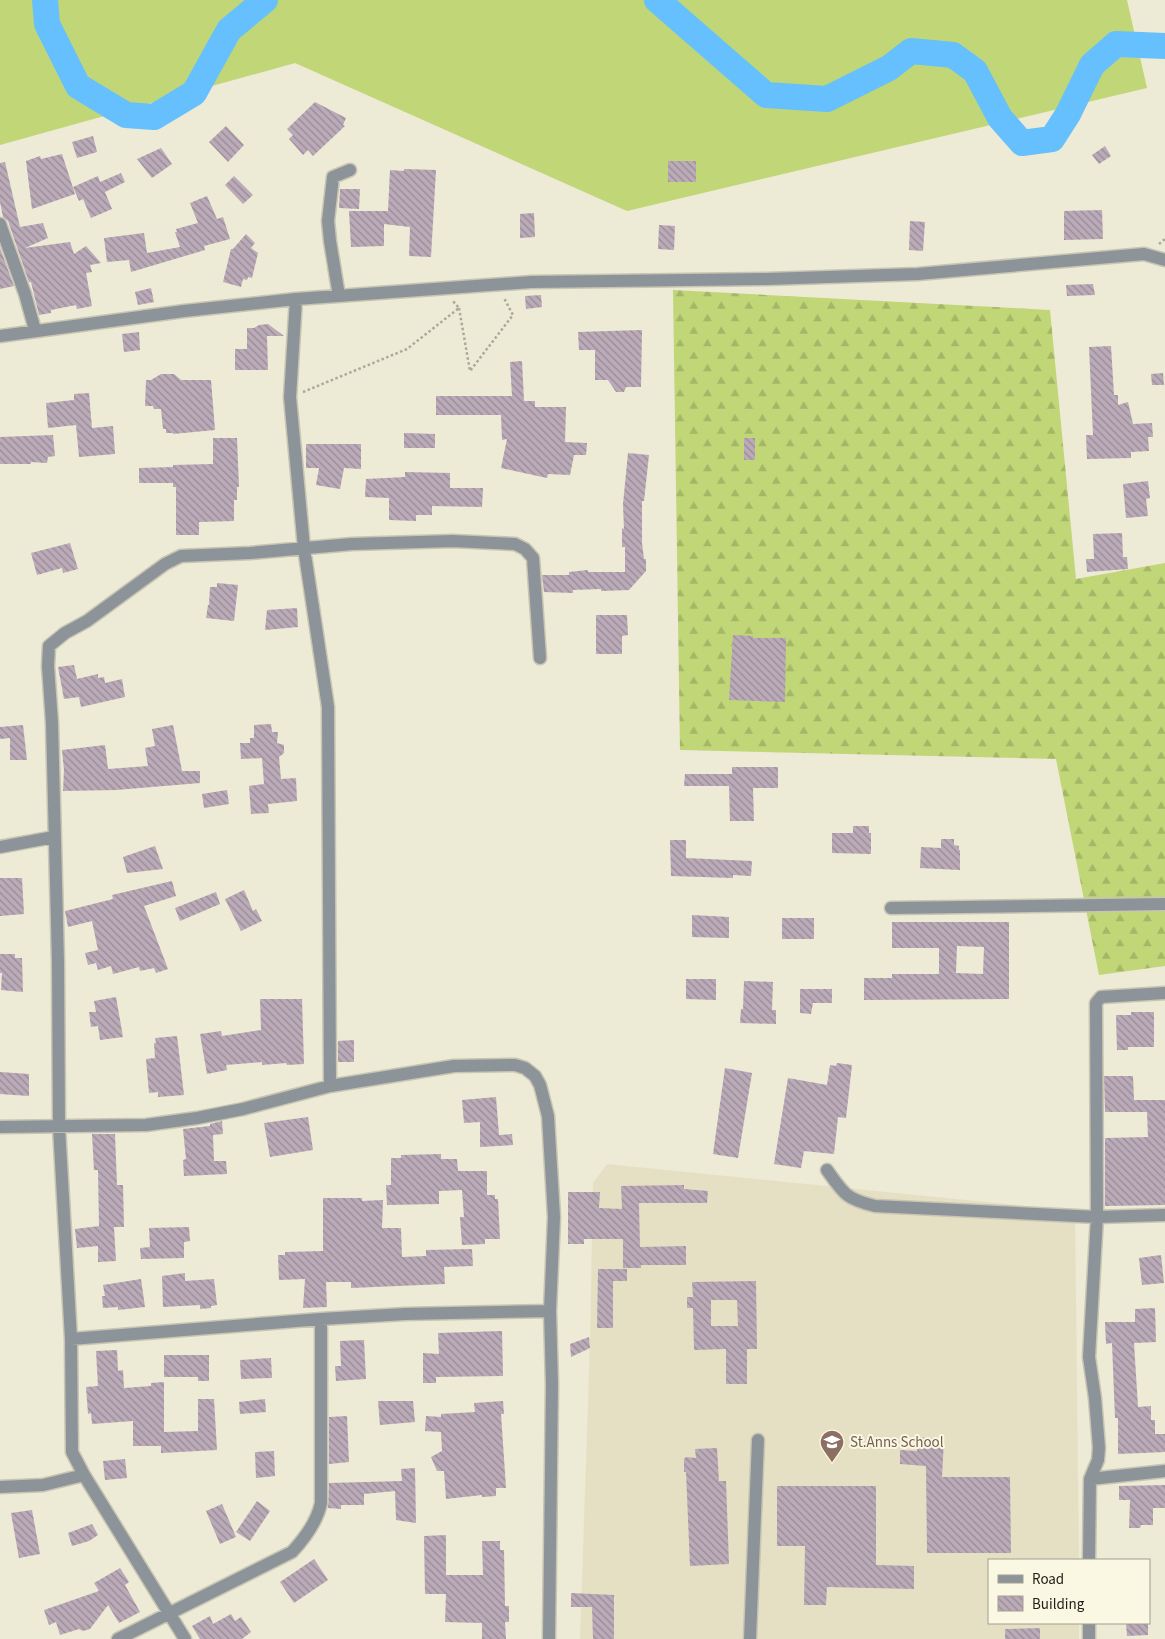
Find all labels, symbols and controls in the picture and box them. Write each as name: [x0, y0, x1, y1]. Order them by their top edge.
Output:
school or university icon: St.Anns School: [819, 1429, 845, 1463]
place label: St.Anns School: [850, 1432, 944, 1453]
legend: [988, 1559, 1150, 1624]
text: Road: [1032, 1569, 1064, 1590]
text: Building: [1032, 1594, 1085, 1615]

